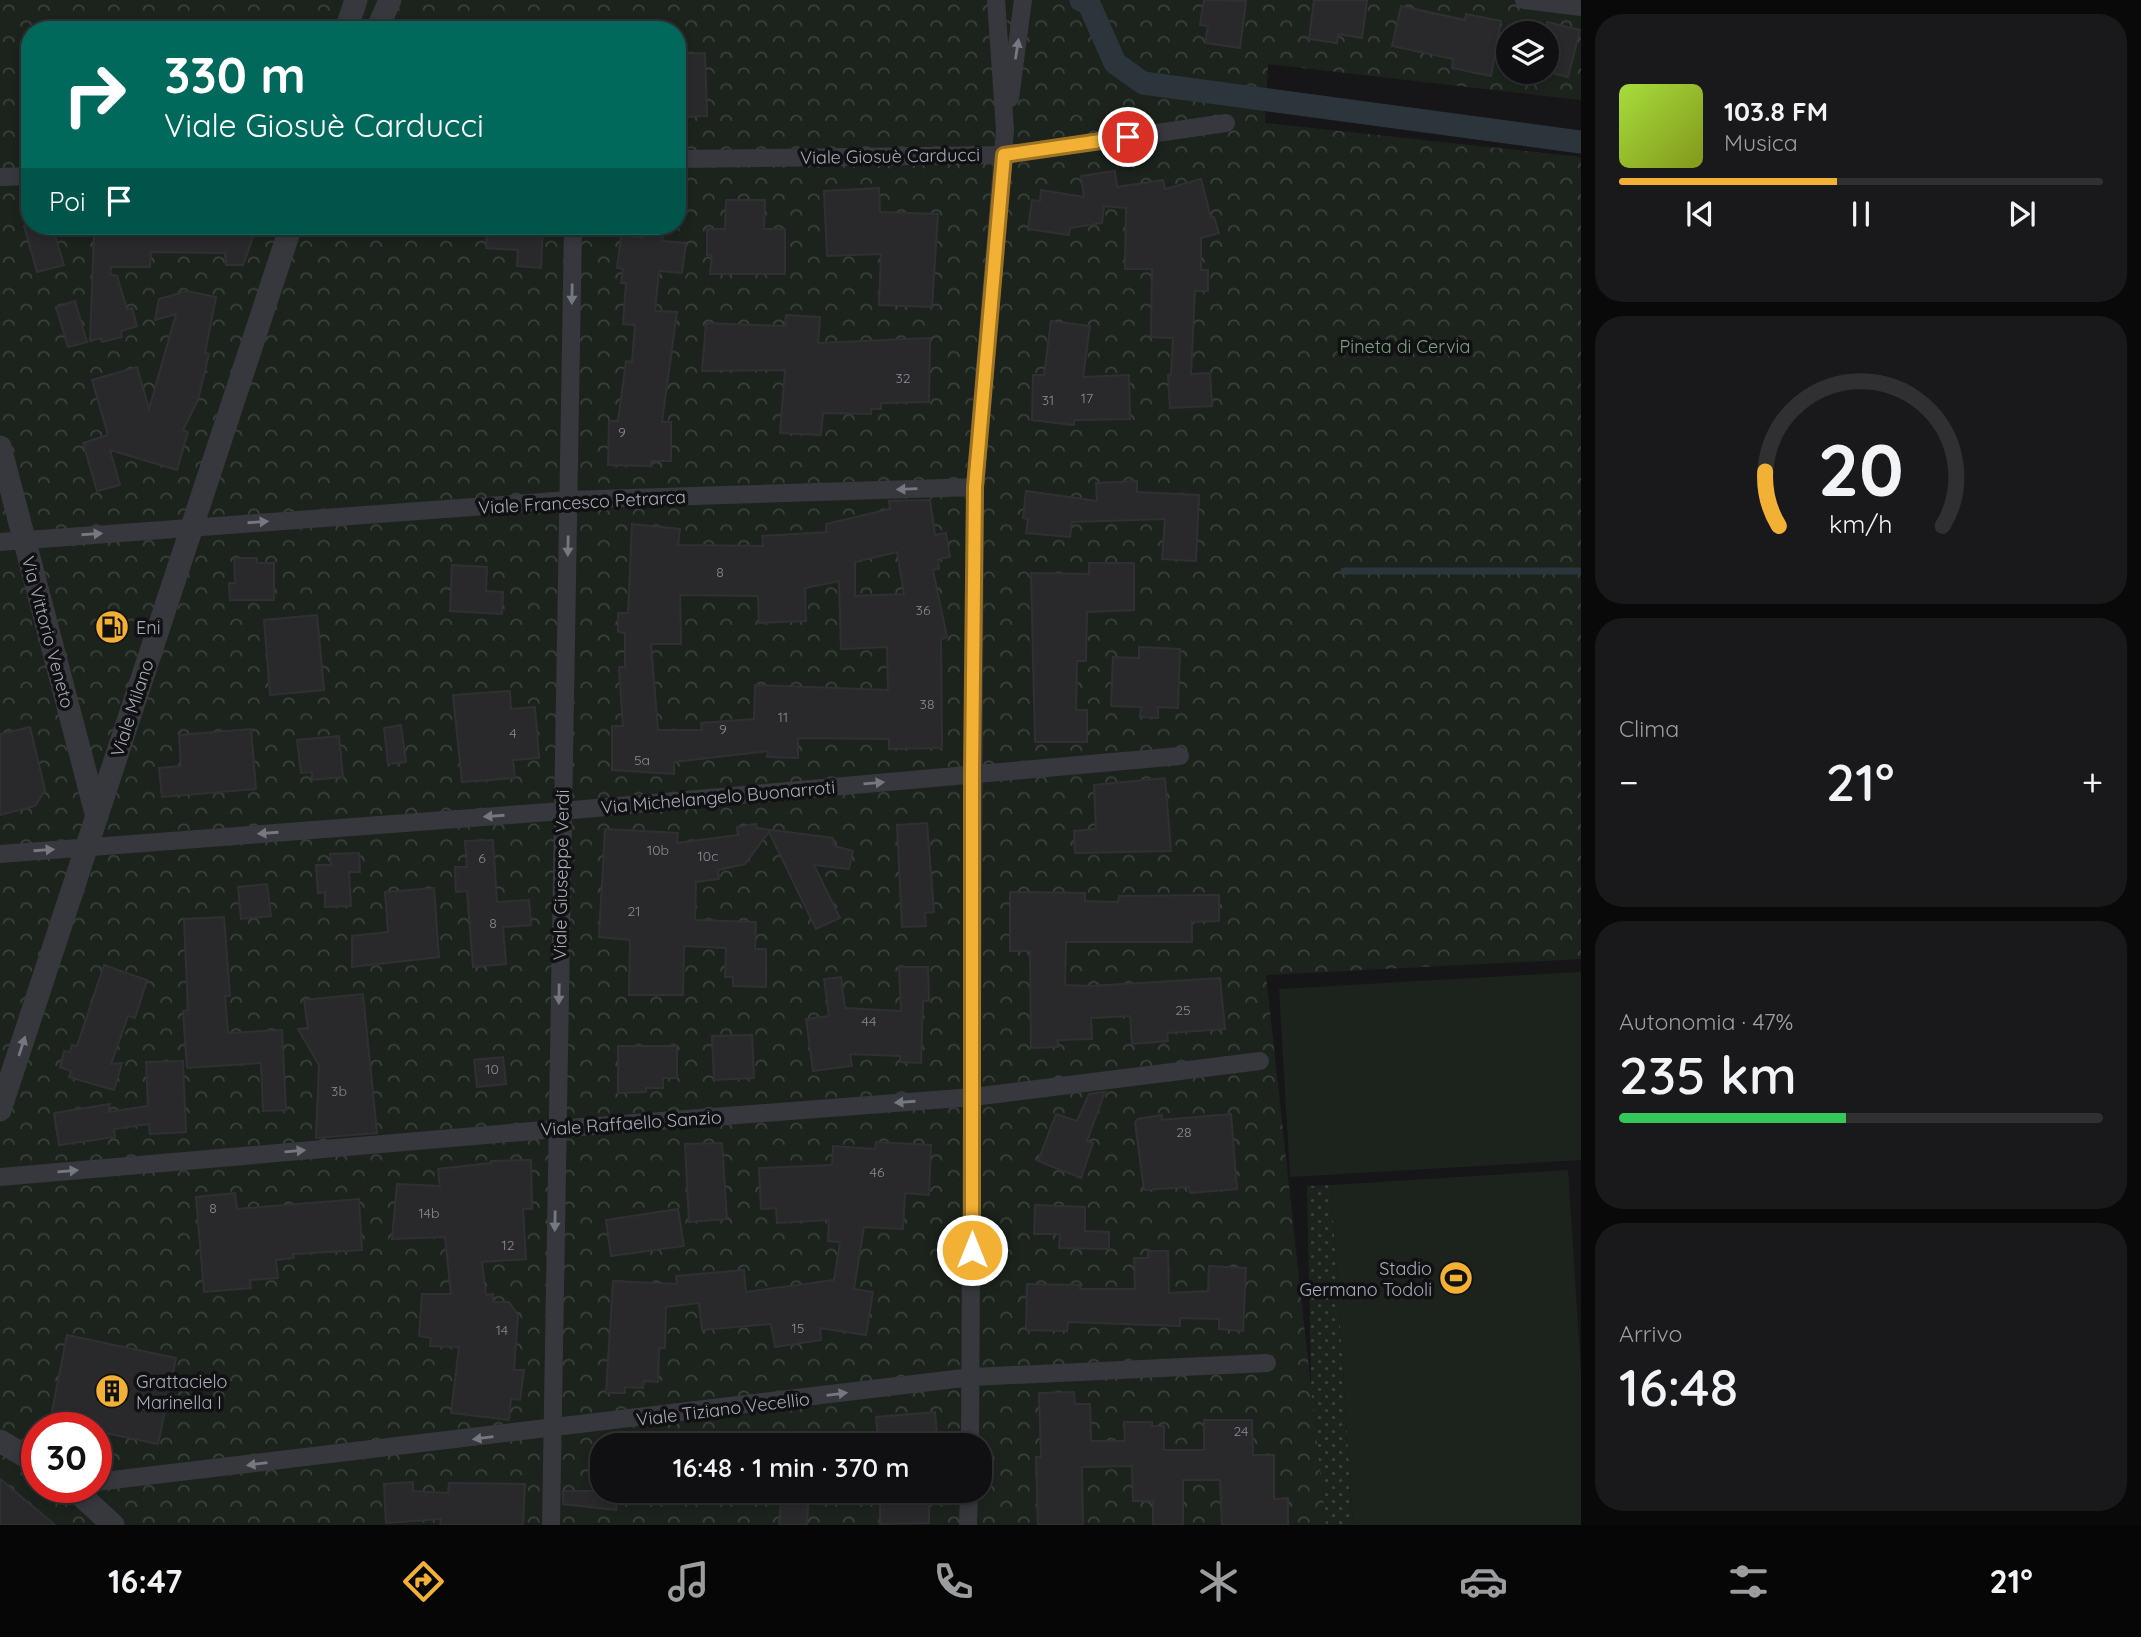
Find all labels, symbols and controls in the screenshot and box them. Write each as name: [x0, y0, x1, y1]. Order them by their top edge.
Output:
map controls: [1496, 21, 1559, 84]
button: layers: [1496, 21, 1559, 84]
one-way arrow: [1012, 38, 1023, 60]
text: 330 m: [164, 44, 306, 105]
icon: right: [49, 49, 140, 140]
text: 103.8 FM: [1724, 95, 1828, 128]
text: Viale Giosuè Carducci: [164, 105, 484, 145]
pin: [1098, 107, 1158, 167]
icon: arrive: [1109, 118, 1147, 156]
text: Musica: [1724, 128, 1798, 157]
street label: Viale Giosuè Carducci: [800, 143, 980, 169]
icon: arrive: [100, 182, 138, 220]
text: Poi: [49, 185, 86, 218]
icon: previous: [1681, 195, 1719, 233]
icon: pause: [1842, 195, 1880, 233]
icon: next: [2003, 195, 2041, 233]
one-way arrow: [566, 283, 578, 305]
park label: Pineta di Cervia: [1340, 335, 1470, 358]
house number: 32: [895, 369, 911, 387]
house number: 17: [1081, 389, 1093, 407]
house number: 31: [1042, 391, 1054, 409]
house number: 9: [618, 423, 626, 441]
text: 20: [1818, 424, 1904, 515]
one-way arrow: [896, 483, 918, 495]
street label: Viale Francesco Petrarca: [477, 485, 687, 519]
text: km/h: [1829, 508, 1893, 539]
one-way arrow: [247, 516, 269, 527]
one-way arrow: [81, 528, 103, 539]
one-way arrow: [562, 535, 573, 557]
street label: Via Vittorio Veneto: [17, 554, 79, 710]
house number: 8: [716, 563, 724, 581]
house number: 36: [916, 601, 931, 619]
fuel station icon: Eni: [93, 608, 131, 646]
place label: Eni: [136, 616, 160, 639]
street label: Viale Milano: [105, 656, 159, 760]
house number: 38: [920, 695, 934, 713]
house number: 11: [778, 708, 788, 726]
text: Clima: [1619, 714, 1679, 743]
house number: 9: [719, 720, 727, 738]
house number: 4: [509, 724, 517, 742]
text: 21°: [1826, 749, 1894, 814]
house number: 5a: [634, 751, 650, 769]
text: −: [1619, 758, 1639, 806]
text: +: [2082, 758, 2103, 806]
street label: Via Michelangelo Buonarroti: [600, 775, 836, 819]
one-way arrow: [864, 777, 886, 788]
street label: Viale Giuseppe Verdi: [548, 789, 574, 961]
one-way arrow: [483, 811, 505, 822]
one-way arrow: [256, 828, 278, 839]
house number: 10b: [647, 841, 669, 859]
one-way arrow: [33, 845, 55, 856]
house number: 10c: [698, 847, 718, 865]
house number: 6: [478, 849, 486, 867]
house number: 21: [628, 902, 640, 920]
house number: 8: [489, 914, 497, 932]
one-way arrow: [553, 983, 565, 1005]
house number: 25: [1175, 1001, 1191, 1019]
text: Autonomia · 47%: [1619, 1007, 1793, 1036]
house number: 44: [862, 1012, 876, 1030]
one-way arrow: [17, 1035, 27, 1056]
text: 235 km: [1619, 1042, 1797, 1107]
house number: 10: [485, 1060, 499, 1078]
house number: 3b: [331, 1082, 347, 1100]
one-way arrow: [894, 1097, 916, 1108]
street label: Viale Raffaello Sanzio: [540, 1105, 722, 1141]
house number: 28: [1176, 1123, 1192, 1141]
one-way arrow: [284, 1145, 306, 1156]
house number: 46: [870, 1163, 885, 1181]
one-way arrow: [57, 1165, 79, 1176]
house number: 8: [209, 1199, 217, 1217]
house number: 14b: [419, 1204, 439, 1222]
one-way arrow: [549, 1211, 560, 1233]
position arrow: [935, 1213, 1009, 1287]
house number: 12: [502, 1236, 515, 1254]
place label: Stadio Germano Todoli: [1300, 1257, 1432, 1301]
sports icon: Stadio Germano Todoli: [1437, 1259, 1475, 1297]
house number: 15: [792, 1319, 804, 1337]
text: Arrivo: [1619, 1319, 1682, 1348]
house number: 14: [496, 1321, 508, 1339]
text: 16:48: [1619, 1354, 1738, 1419]
place label: Grattacielo Marinella I: [136, 1370, 227, 1414]
building icon: Grattacielo Marinella I: [93, 1372, 131, 1410]
street label: Viale Tiziano Vecellio: [635, 1387, 811, 1431]
one-way arrow: [826, 1389, 848, 1400]
speed limit sign: 30: [21, 1412, 112, 1503]
house number: 24: [1234, 1422, 1248, 1440]
one-way arrow: [471, 1432, 493, 1443]
text: 16:48 · 1 min · 370 m: [673, 1451, 909, 1484]
one-way arrow: [245, 1458, 267, 1469]
icon: directions: [399, 1557, 448, 1606]
icon: music: [664, 1557, 713, 1606]
icon: phone: [929, 1557, 978, 1606]
icon: climate: [1194, 1557, 1243, 1606]
icon: car: [1459, 1557, 1508, 1606]
icon: filters: [1724, 1557, 1773, 1606]
text: 16:47: [108, 1561, 182, 1601]
text: 21°: [1990, 1561, 2033, 1601]

